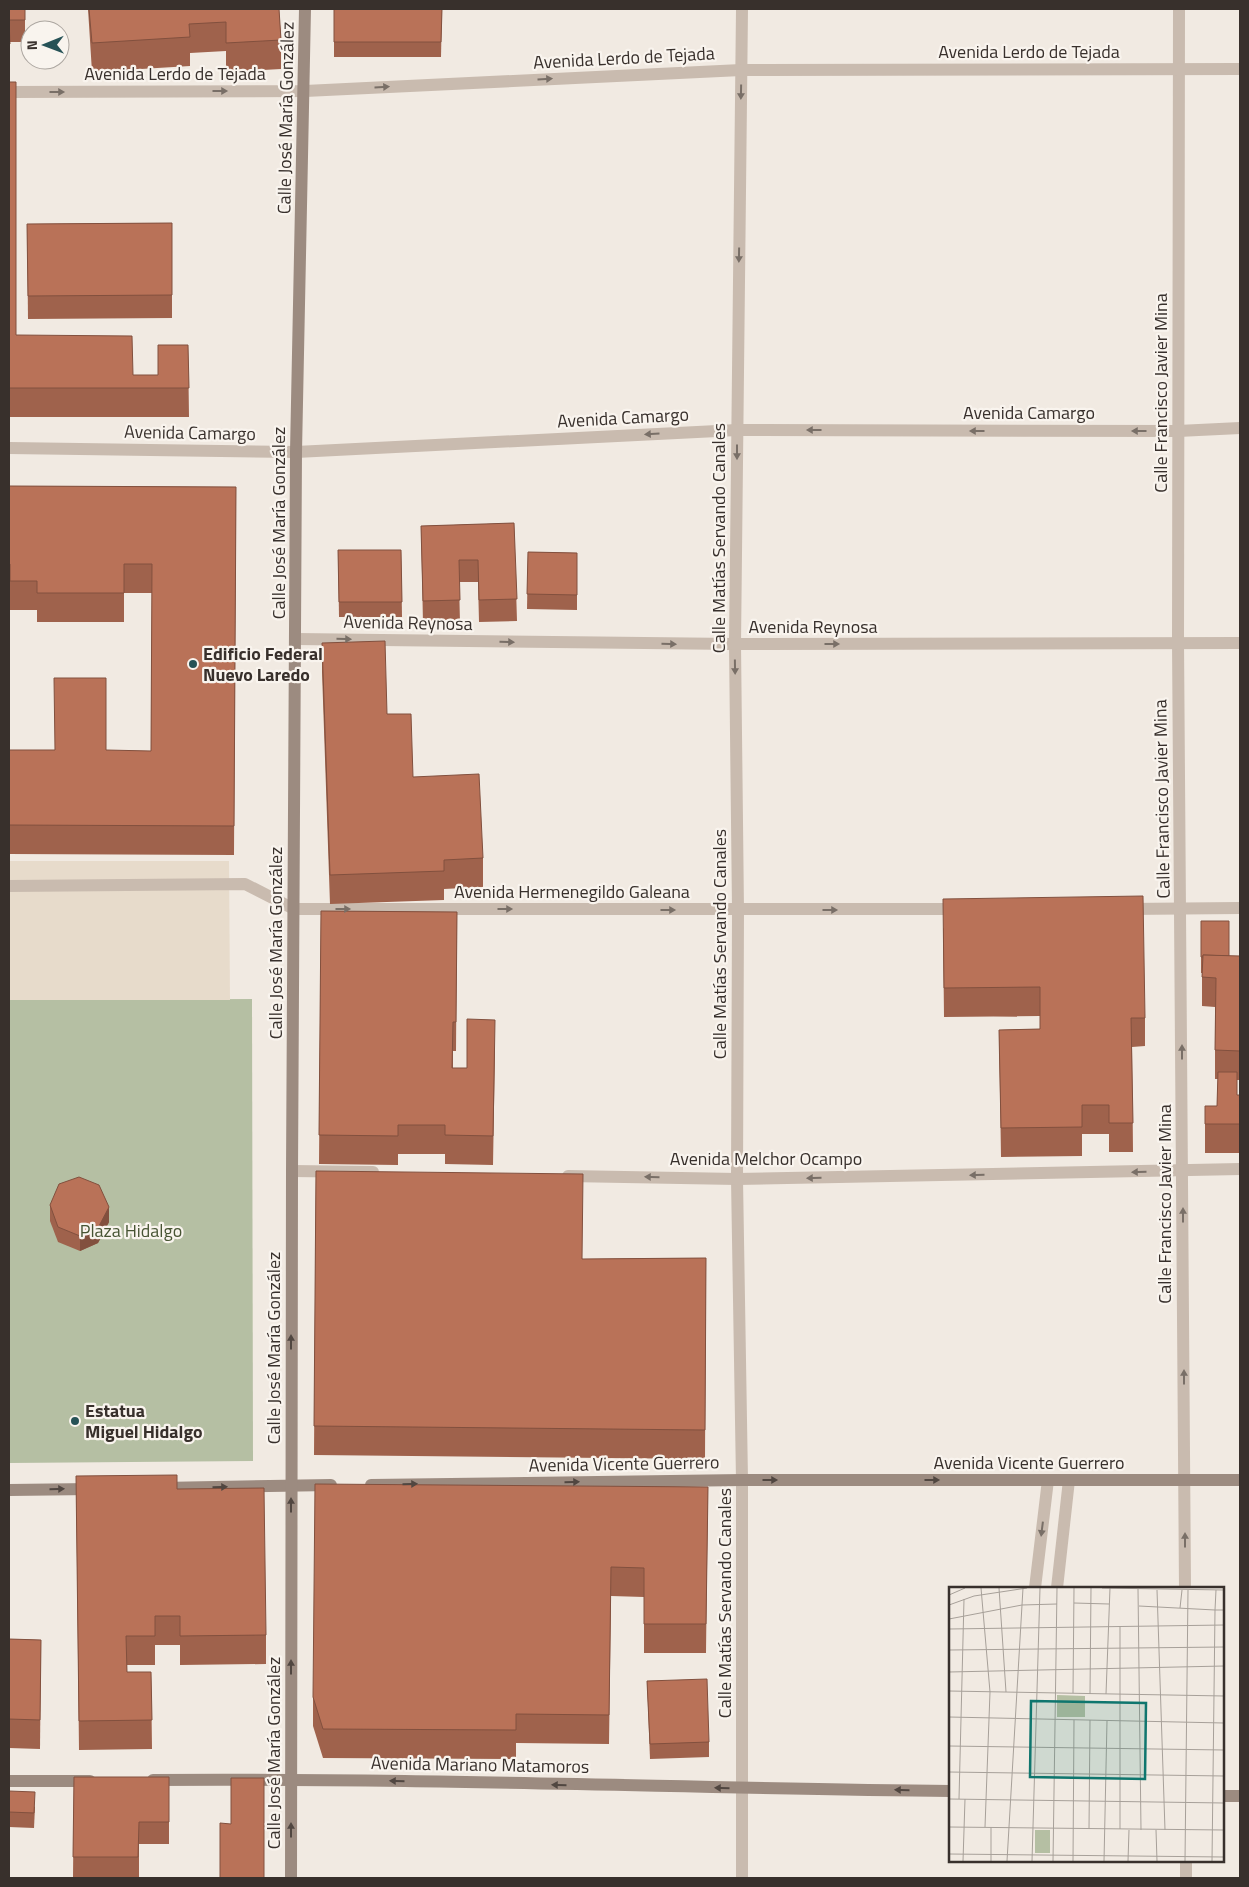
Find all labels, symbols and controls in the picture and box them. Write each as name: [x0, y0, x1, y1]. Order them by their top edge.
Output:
north arrow: [20, 20, 70, 70]
street label: Calle José María González: [270, 22, 301, 214]
street label: Avenida Lerdo de Tejada: [938, 38, 1120, 65]
street label: Avenida Lerdo de Tejada: [533, 39, 715, 76]
text: N: [21, 40, 42, 50]
street label: Avenida Lerdo de Tejada: [84, 60, 266, 87]
one-way arrow: [537, 75, 553, 83]
one-way arrow: [375, 83, 391, 91]
one-way arrow: [737, 85, 745, 101]
one-way arrow: [212, 87, 228, 95]
one-way arrow: [50, 88, 66, 96]
one-way arrow: [735, 247, 743, 263]
street label: Calle Francisco Javier Mina: [1147, 293, 1174, 493]
street label: Avenida Camargo: [963, 399, 1095, 426]
street label: Avenida Camargo: [556, 401, 690, 434]
street label: Avenida Camargo: [124, 418, 256, 447]
street label: Calle Matías Servando Canales: [705, 423, 732, 653]
one-way arrow: [806, 426, 822, 434]
street label: Calle José María González: [265, 427, 292, 619]
one-way arrow: [968, 427, 984, 435]
one-way arrow: [1131, 427, 1147, 435]
one-way arrow: [643, 431, 659, 439]
one-way arrow: [733, 445, 741, 461]
street label: Avenida Reynosa: [343, 608, 473, 637]
street label: Avenida Reynosa: [748, 613, 878, 640]
one-way arrow: [337, 636, 353, 644]
one-way arrow: [499, 638, 515, 646]
place label: Edificio Federal Nuevo Laredo: [203, 640, 323, 688]
one-way arrow: [662, 640, 678, 648]
one-way arrow: [824, 640, 840, 648]
marker: Edificio Federal Nuevo Laredo: [187, 658, 199, 670]
one-way arrow: [731, 660, 739, 676]
street label: Calle Francisco Javier Mina: [1146, 699, 1177, 899]
street label: Calle Matías Servando Canales: [706, 829, 733, 1059]
street label: Calle José María González: [262, 847, 289, 1039]
street label: Avenida Hermenegildo Galeana: [454, 878, 690, 905]
one-way arrow: [335, 905, 351, 913]
one-way arrow: [497, 905, 513, 913]
one-way arrow: [660, 906, 676, 914]
one-way arrow: [822, 906, 838, 914]
one-way arrow: [1178, 1044, 1186, 1060]
street label: Calle Francisco Javier Mina: [1151, 1104, 1178, 1304]
street label: Avenida Melchor Ocampo: [670, 1145, 862, 1172]
one-way arrow: [1131, 1168, 1147, 1176]
one-way arrow: [968, 1171, 984, 1179]
one-way arrow: [643, 1173, 659, 1181]
one-way arrow: [806, 1174, 822, 1182]
one-way arrow: [1178, 1206, 1186, 1222]
park label: Plaza Hidalgo: [80, 1217, 182, 1244]
street label: Calle José María González: [260, 1252, 287, 1444]
one-way arrow: [288, 1334, 296, 1350]
one-way arrow: [1180, 1369, 1188, 1385]
place label: Estatua Miguel Hidalgo: [85, 1397, 203, 1445]
marker: Estatua Miguel Hidalgo: [69, 1415, 81, 1427]
street label: Avenida Vicente Guerrero: [528, 1448, 720, 1479]
street label: Avenida Vicente Guerrero: [934, 1449, 1124, 1476]
one-way arrow: [762, 1476, 778, 1484]
one-way arrow: [924, 1476, 940, 1484]
one-way arrow: [565, 1478, 581, 1486]
one-way arrow: [402, 1480, 418, 1488]
one-way arrow: [212, 1483, 228, 1491]
one-way arrow: [50, 1485, 66, 1493]
street label: Calle Matías Servando Canales: [711, 1488, 738, 1718]
one-way arrow: [287, 1496, 295, 1512]
one-way arrow: [1038, 1521, 1046, 1537]
one-way arrow: [1181, 1531, 1189, 1547]
inset map: [949, 1587, 1224, 1862]
street label: Calle José María González: [260, 1657, 287, 1849]
one-way arrow: [287, 1659, 295, 1675]
street label: Avenida Mariano Matamoros: [371, 1749, 589, 1780]
one-way arrow: [388, 1777, 404, 1785]
one-way arrow: [551, 1781, 567, 1789]
one-way arrow: [713, 1784, 729, 1792]
one-way arrow: [893, 1786, 909, 1794]
one-way arrow: [287, 1821, 295, 1837]

